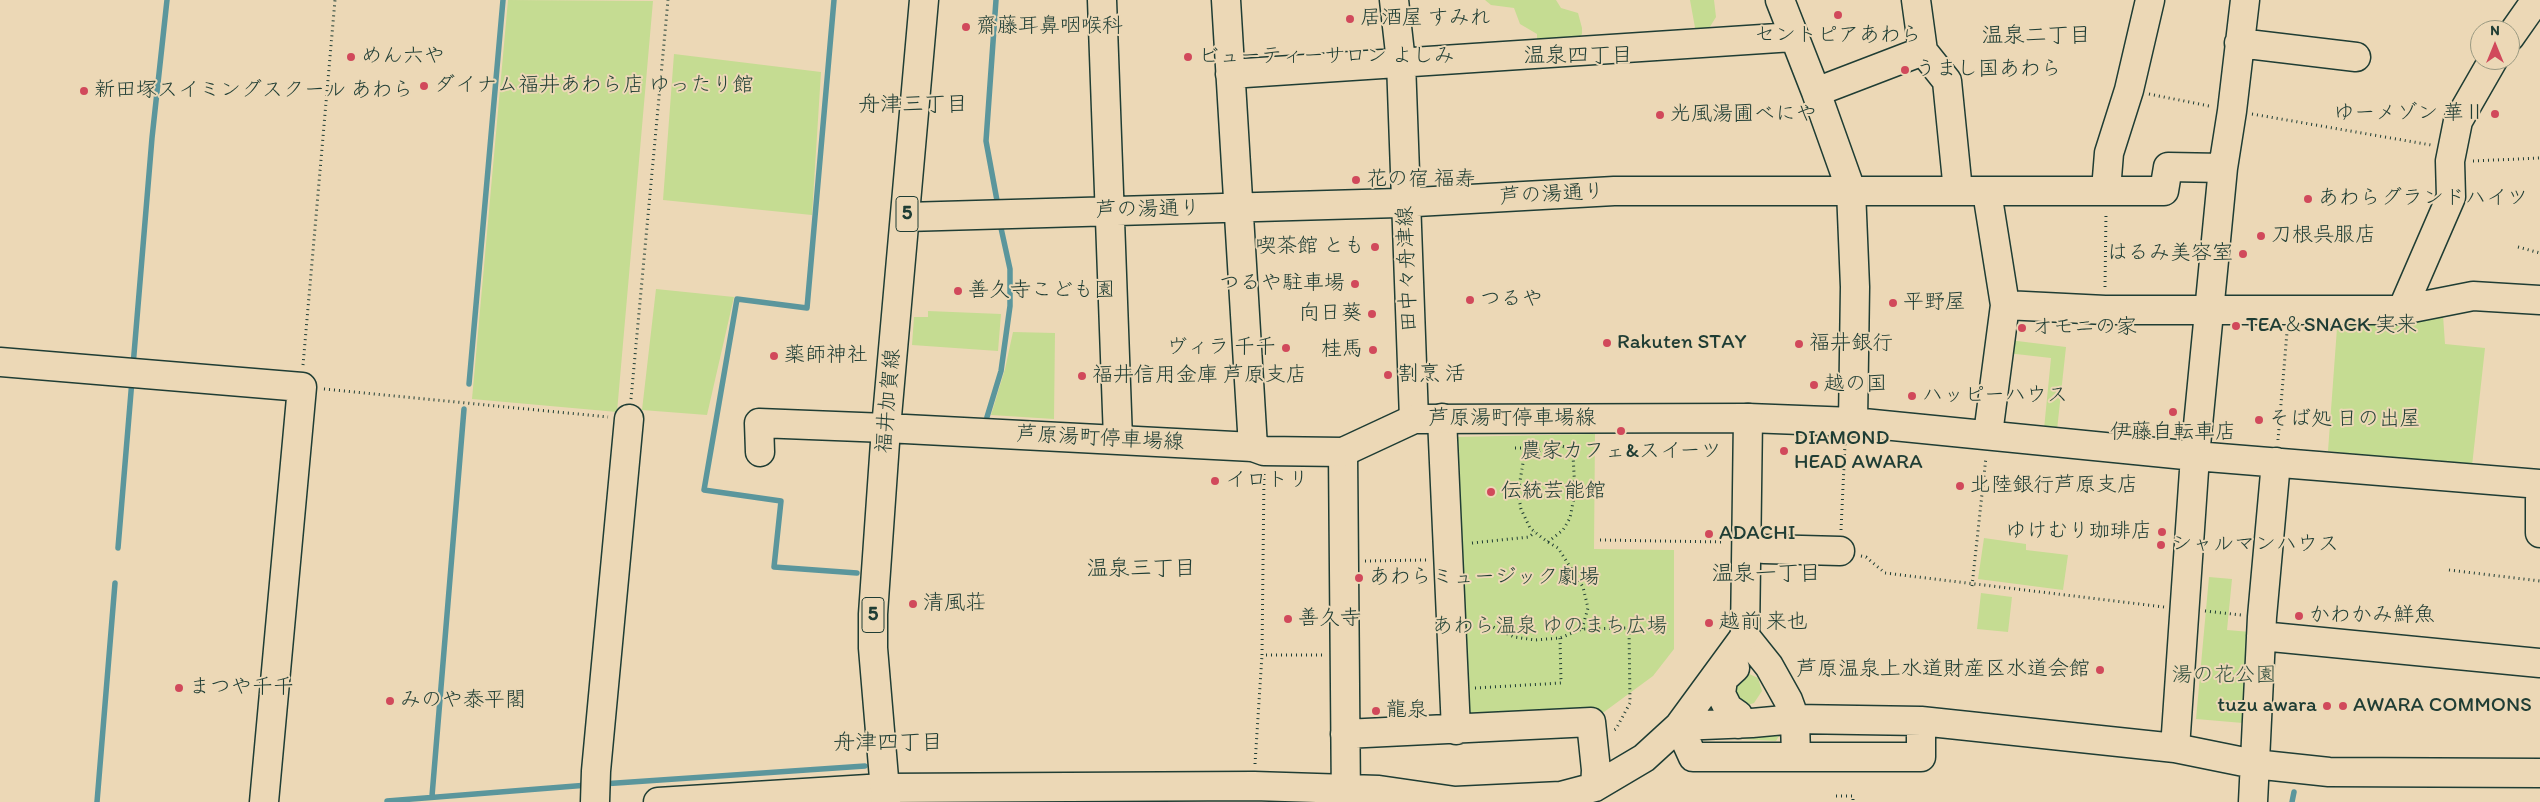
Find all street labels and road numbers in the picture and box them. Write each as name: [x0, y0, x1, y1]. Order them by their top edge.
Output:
street label: 芦の湯通り: [1499, 180, 1605, 210]
road number: 5: [896, 196, 918, 232]
street label: 芦の湯通り: [1095, 196, 1201, 224]
street label: 田中々舟津線: [1393, 206, 1423, 332]
street label: 福井加賀線: [872, 348, 906, 454]
street label: 芦原湯町停車場線: [1428, 406, 1596, 432]
street label: 芦原湯町停車場線: [1015, 422, 1185, 456]
road number: 5: [862, 598, 884, 632]

